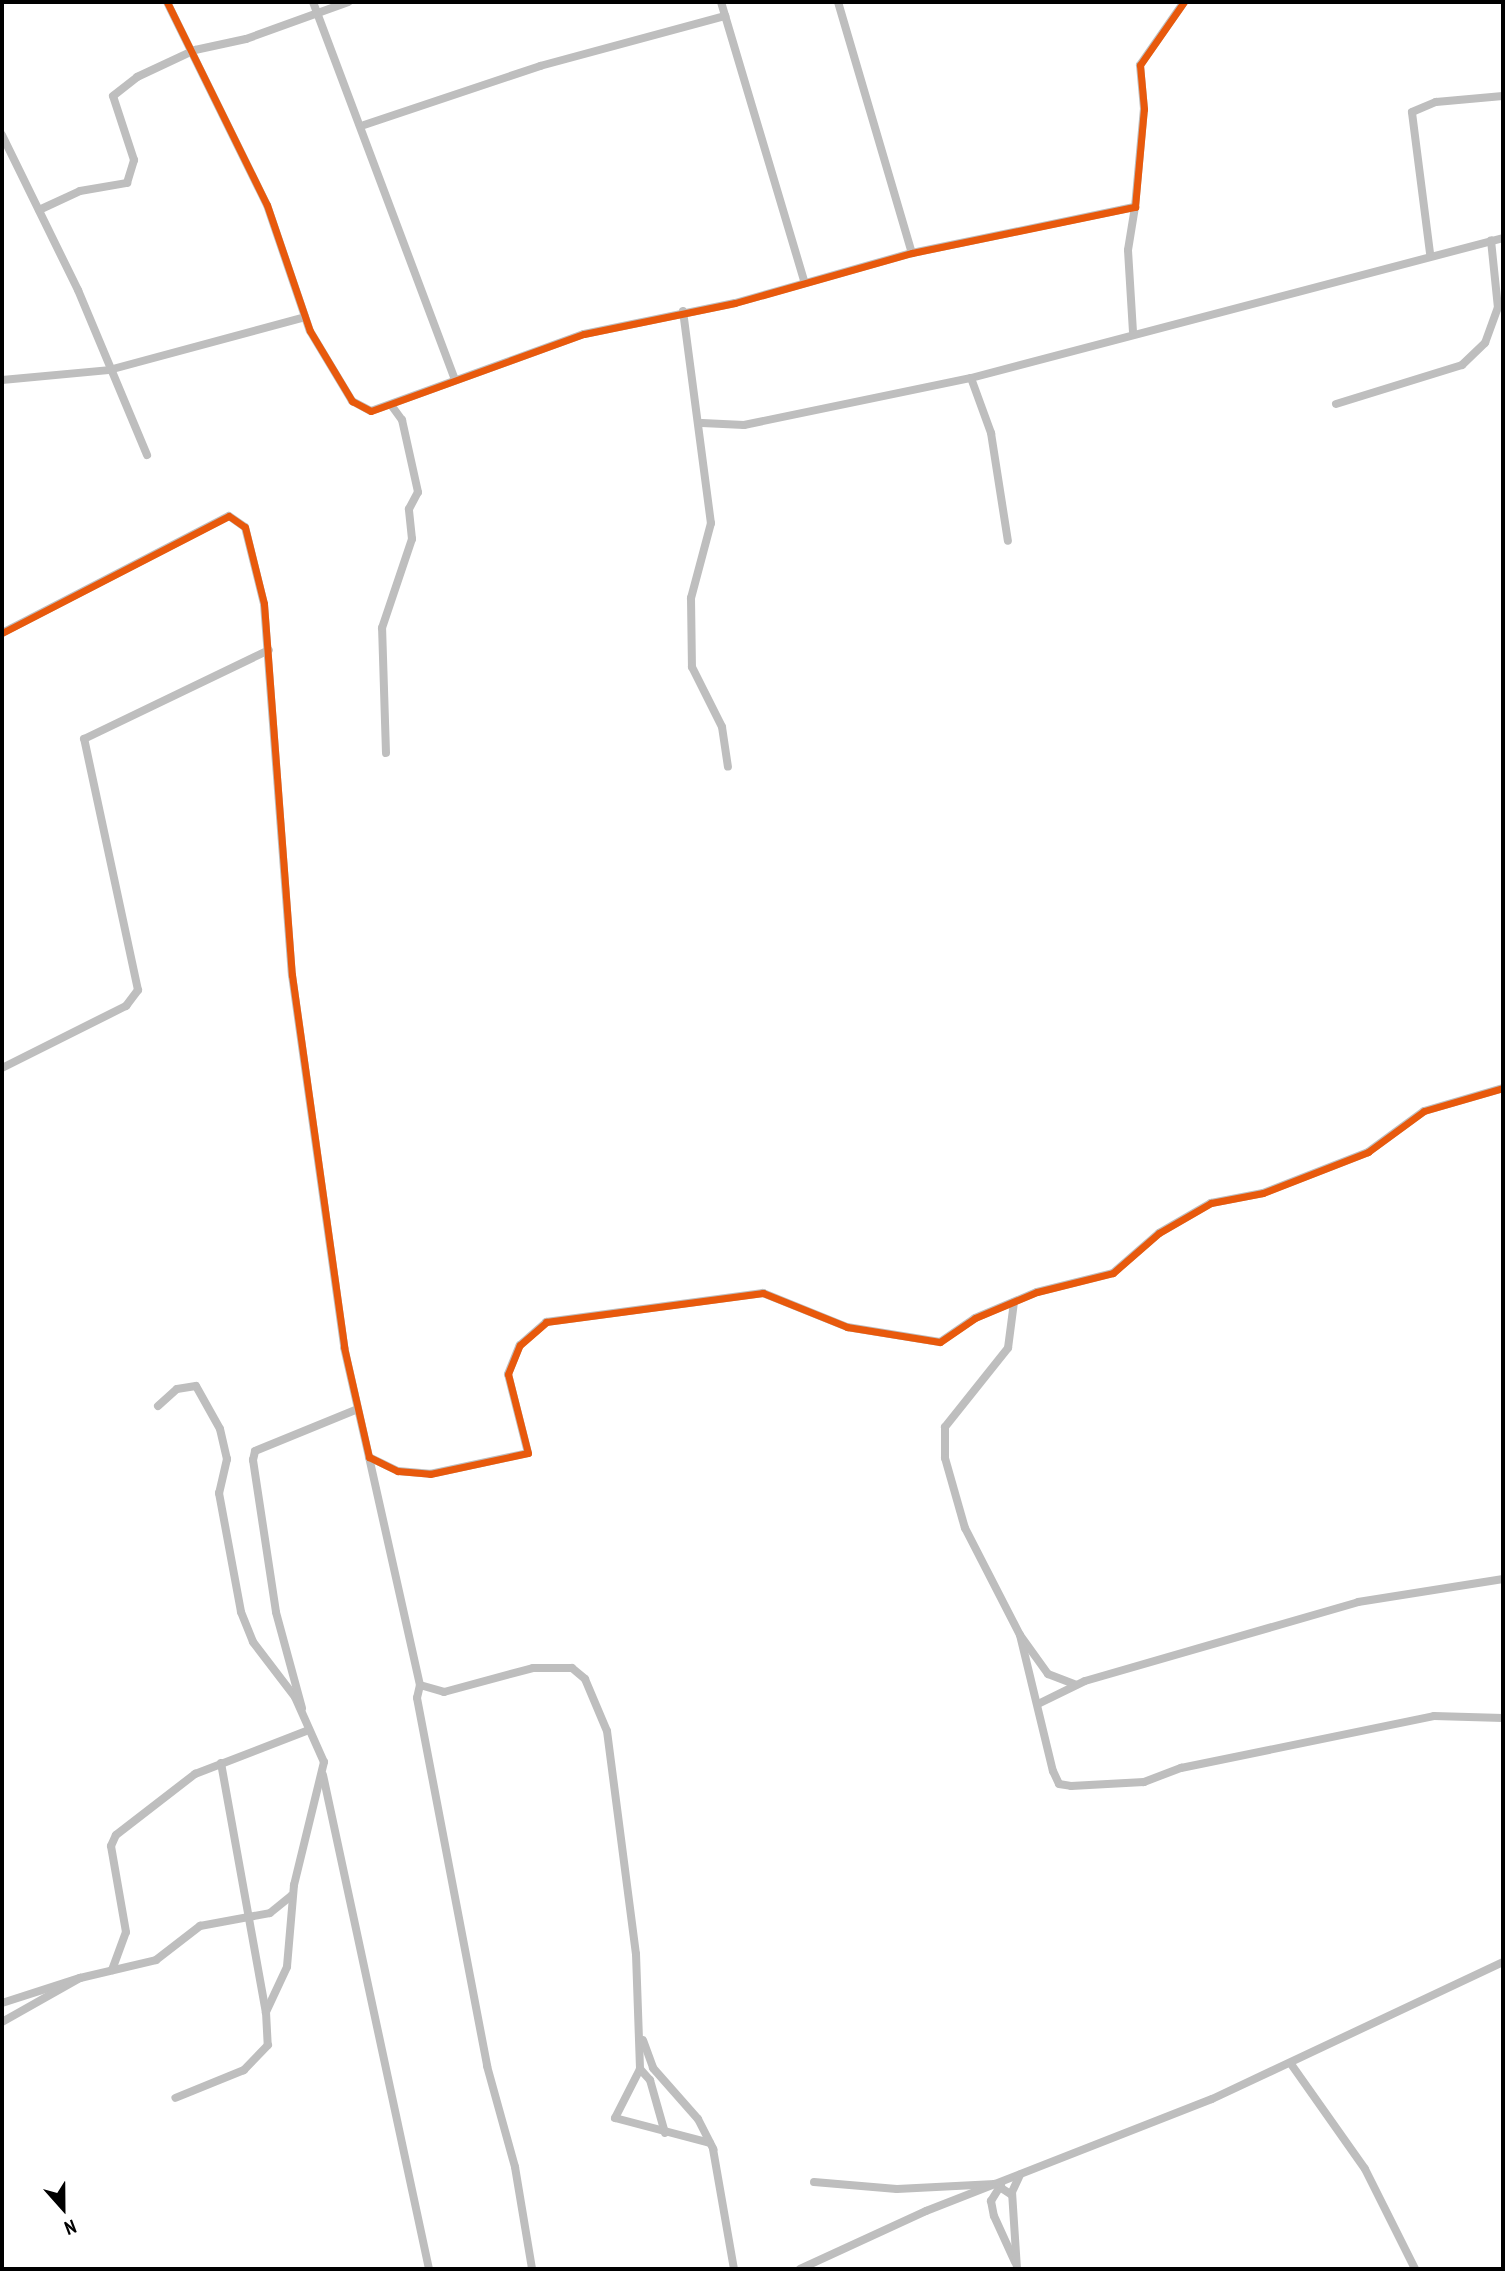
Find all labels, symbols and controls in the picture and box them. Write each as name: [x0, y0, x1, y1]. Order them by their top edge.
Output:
north arrow: [28, 2173, 98, 2243]
text: N: [61, 2215, 80, 2241]

